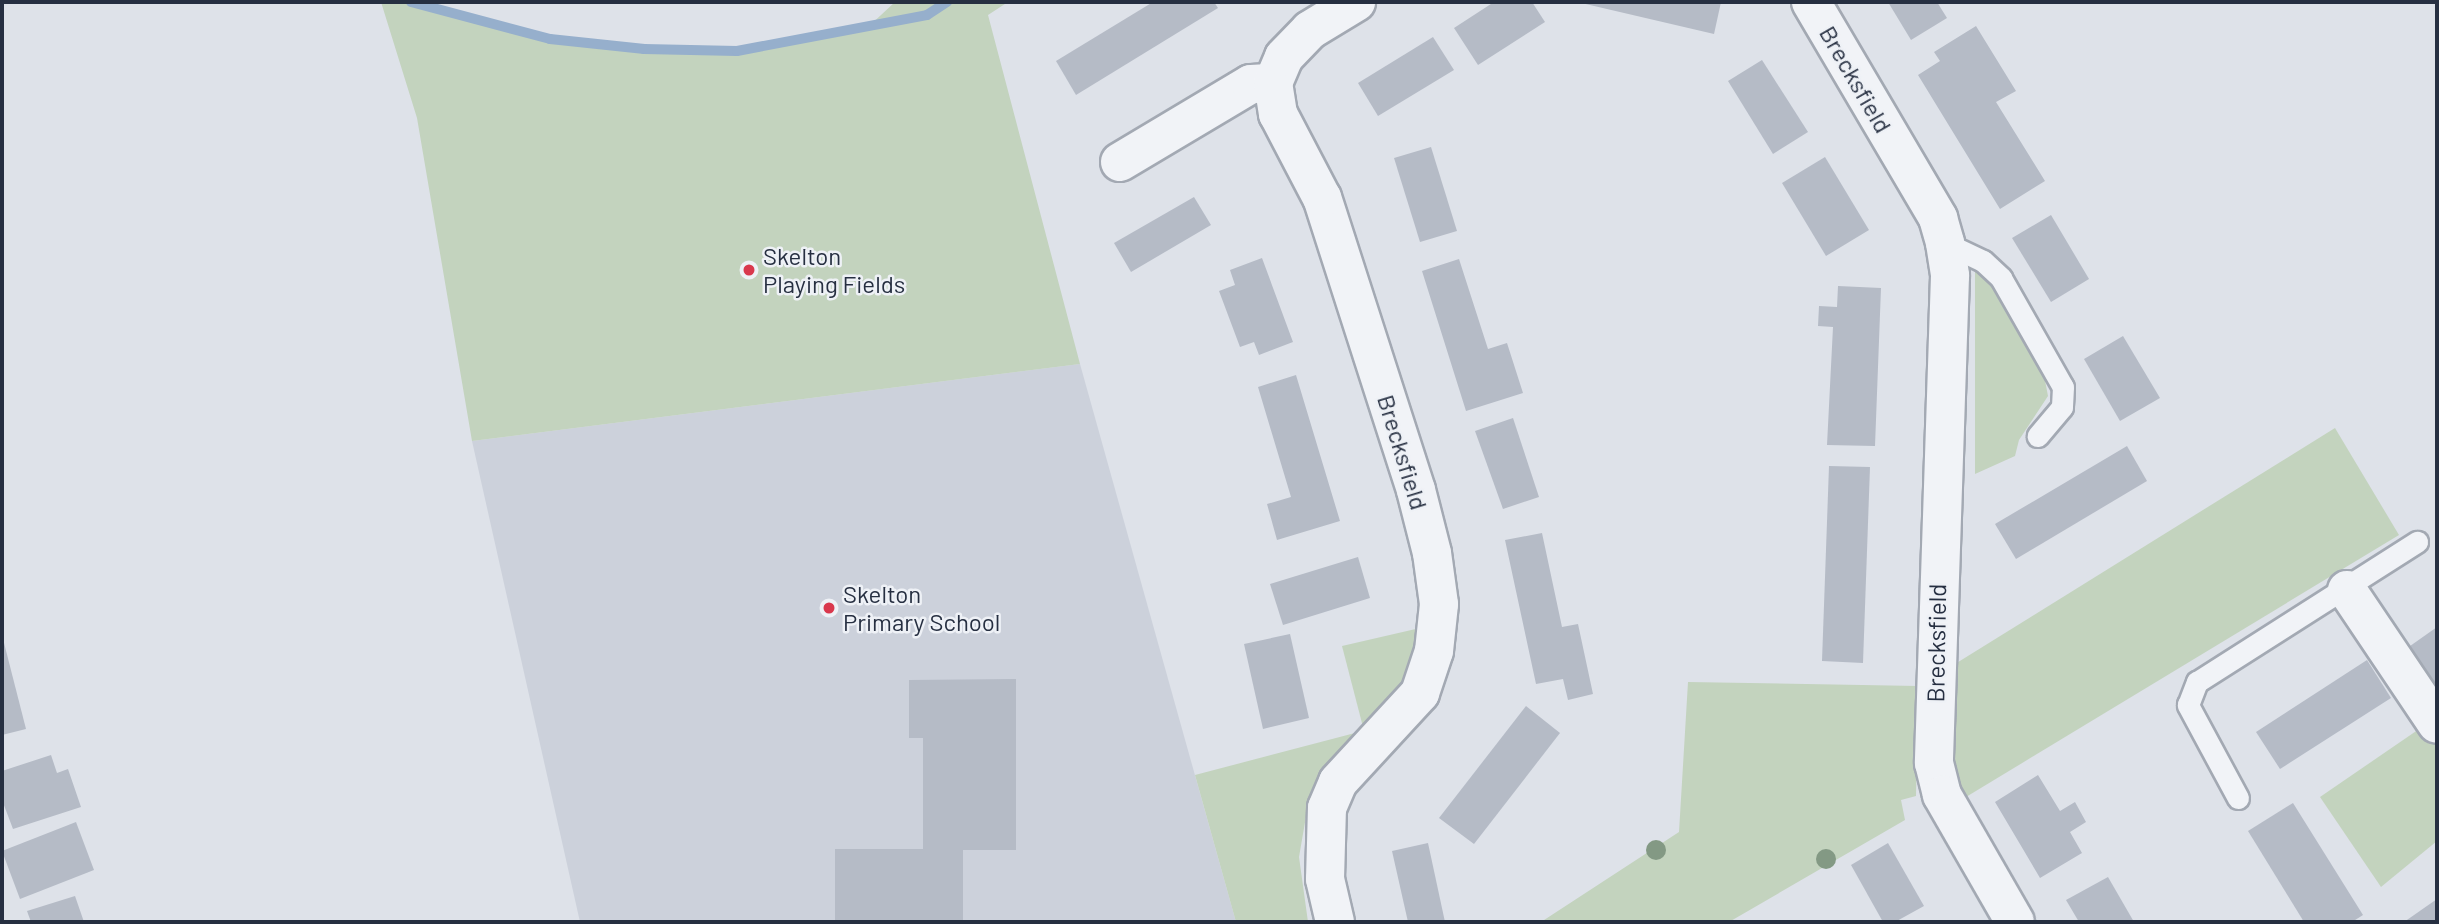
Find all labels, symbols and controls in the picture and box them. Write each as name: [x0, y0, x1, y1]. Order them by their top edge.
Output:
street label: Brecksfield: [1814, 20, 1898, 138]
place label: Skelton Playing Fields: [763, 242, 905, 298]
marker: Skelton Playing Fields: [741, 262, 757, 278]
street label: Brecksfield: [1372, 391, 1434, 513]
place label: Skelton Primary School: [843, 580, 1000, 636]
street label: Brecksfield: [1921, 584, 1951, 702]
marker: Skelton Primary School: [821, 600, 837, 616]

